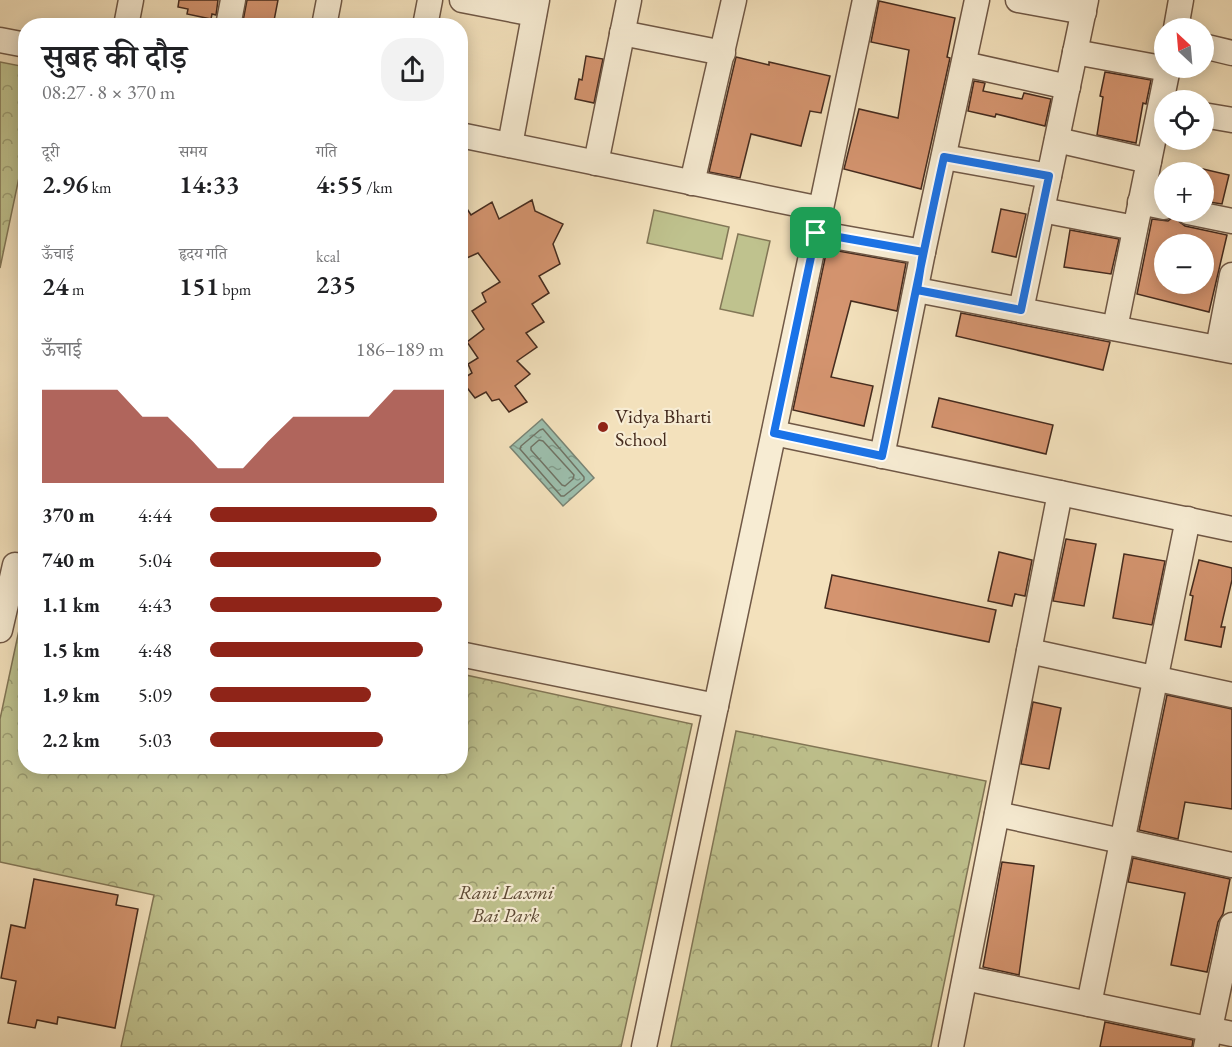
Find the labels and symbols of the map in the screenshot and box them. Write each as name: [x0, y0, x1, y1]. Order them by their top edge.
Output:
north arrow: [1154, 18, 1214, 78]
pin: [790, 207, 841, 258]
place label: Vidya Bharti School: [615, 403, 711, 452]
marker: Vidya Bharti School: [596, 420, 610, 434]
park label: Rani Laxmi Bai Park: [458, 879, 555, 928]

